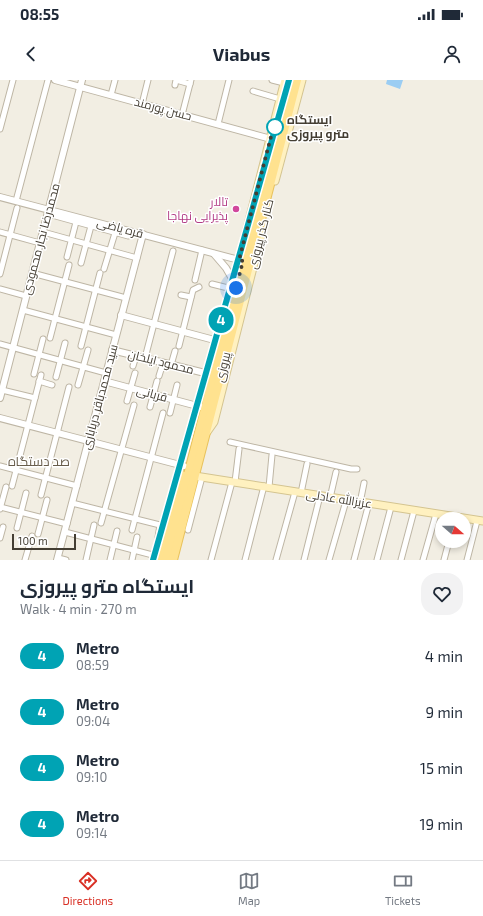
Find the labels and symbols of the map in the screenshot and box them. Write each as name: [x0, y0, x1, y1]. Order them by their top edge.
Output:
street label: حسن پورمند: [132, 94, 193, 125]
place label: ایستگاه مترو پیروزی: [287, 112, 349, 143]
marker: ایستگاه مترو پیروزی: [266, 118, 284, 136]
street label: محمدرضا نجار محمودی: [18, 181, 63, 296]
place label: تالار پذیرایی نهاجا: [167, 194, 229, 225]
street label: کنار گذر پیروزی: [245, 197, 278, 271]
marker: تالار پذیرایی نهاجا: [231, 204, 241, 214]
street label: قره یاضی: [95, 214, 145, 241]
your location: [226, 278, 246, 298]
line badge: 4: [208, 307, 234, 333]
street label: سید محمدباقر دریاباری: [78, 342, 121, 451]
street label: محمود ایلخان: [127, 346, 196, 377]
street label: پیروزی: [212, 349, 236, 384]
street label: قربانی: [135, 382, 169, 405]
district label: صد دستگاه: [8, 453, 70, 469]
street label: عزیزالله عادلی: [305, 486, 373, 511]
north arrow: [435, 512, 471, 548]
scale bar: [12, 532, 76, 551]

